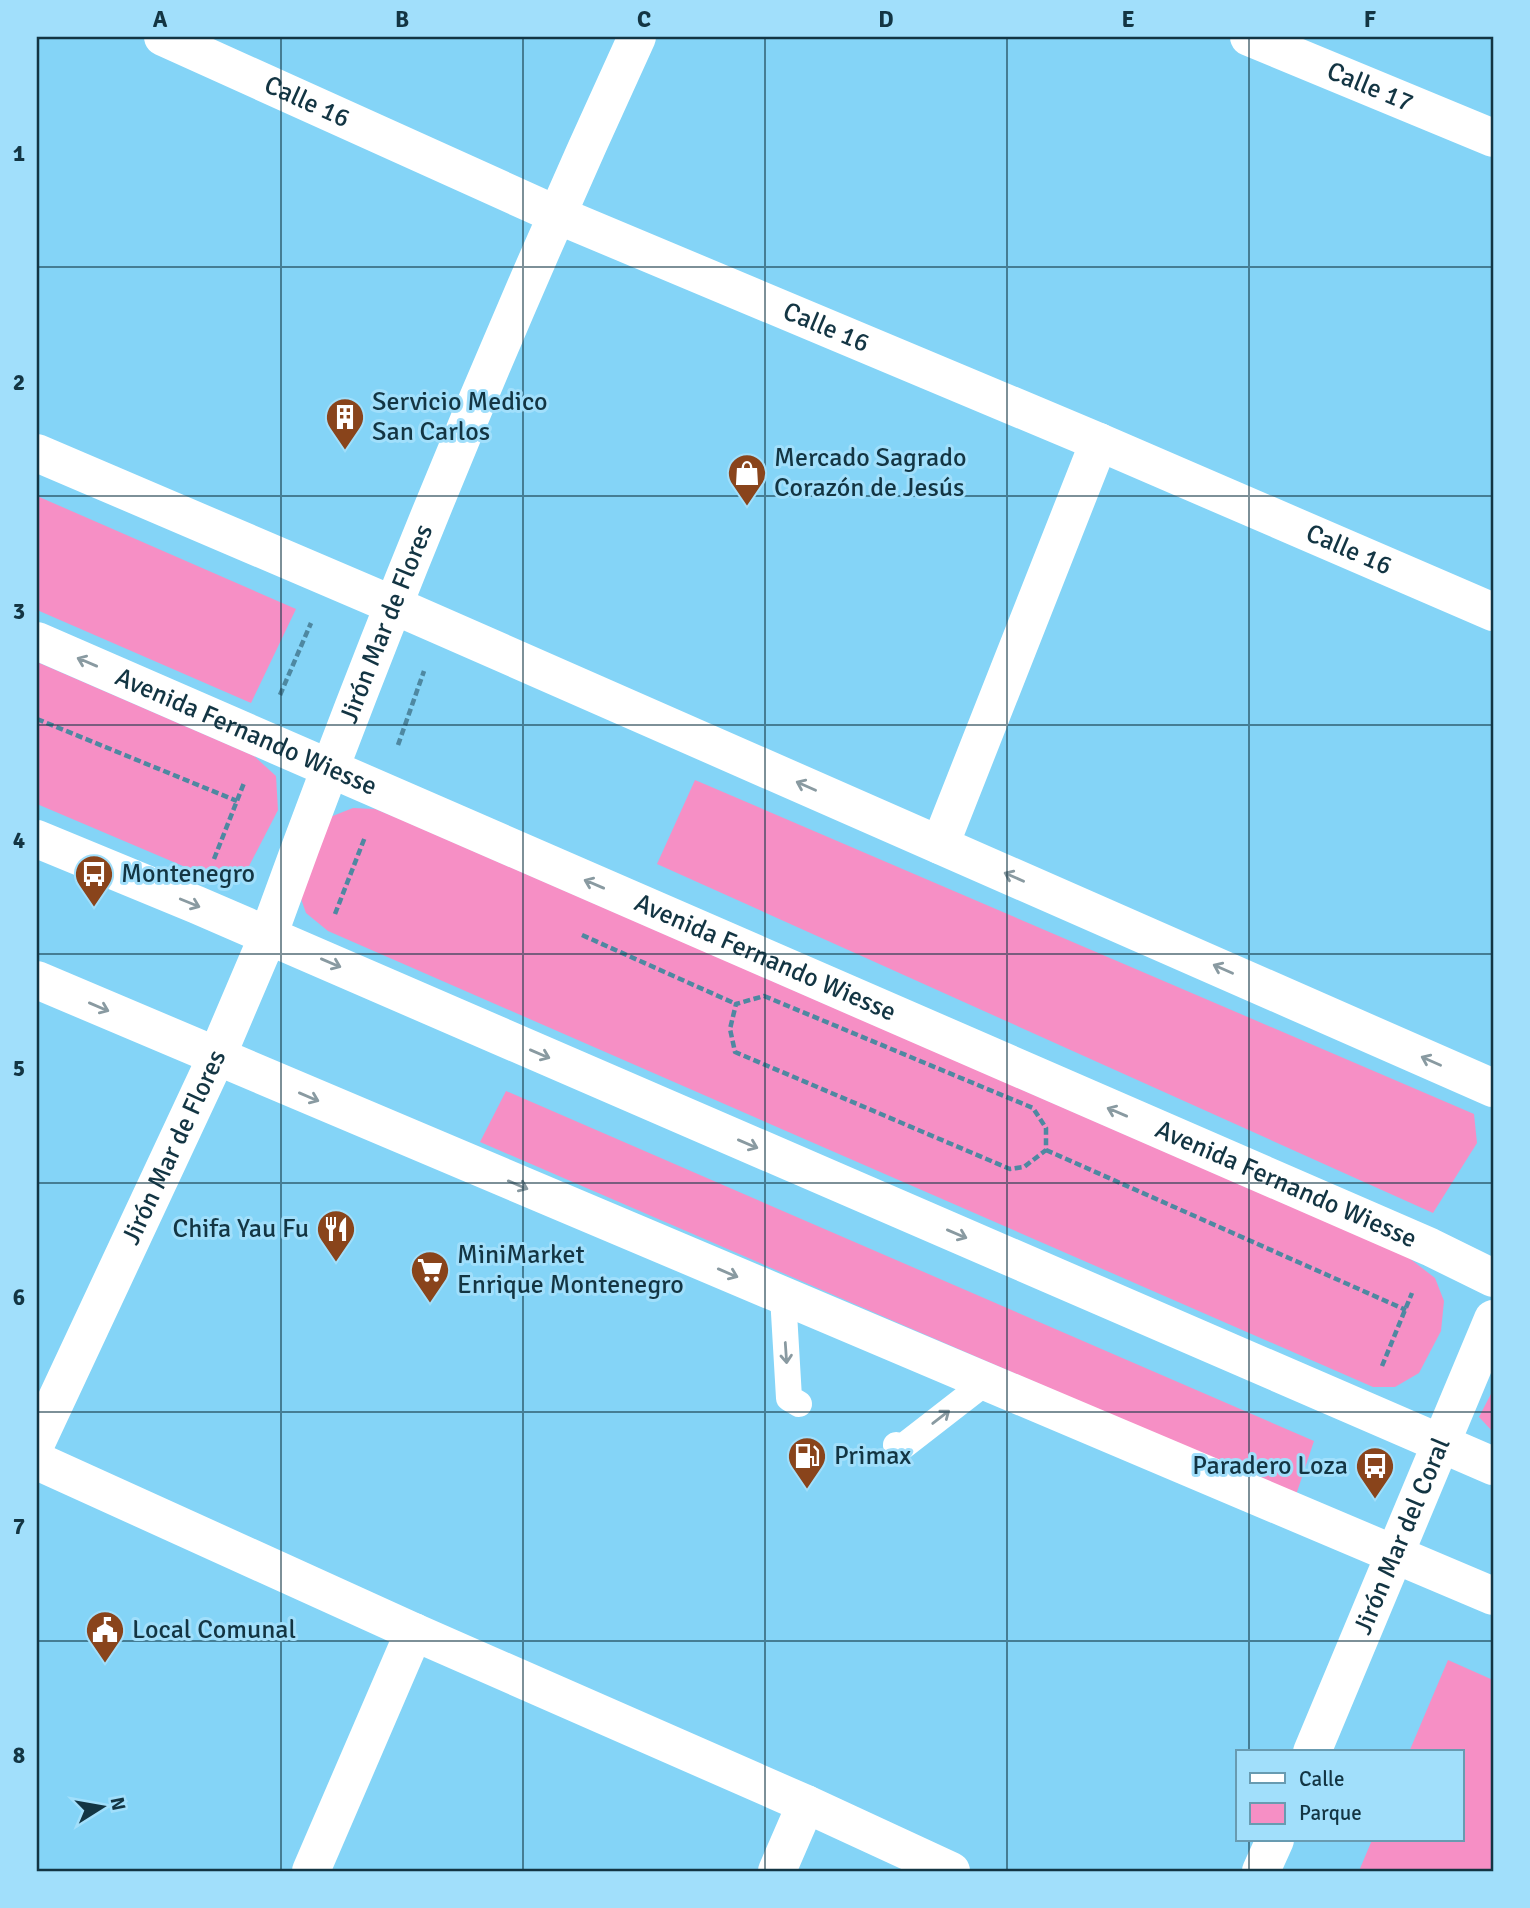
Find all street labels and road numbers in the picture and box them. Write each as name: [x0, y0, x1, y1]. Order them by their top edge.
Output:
street label: Calle 17: [1322, 55, 1418, 119]
street label: Calle 16: [259, 69, 355, 135]
street label: Calle 16: [778, 295, 874, 360]
street label: Calle 16: [1301, 517, 1397, 582]
street label: Jirón Mar de Flores: [333, 520, 440, 728]
street label: Avenida Fernando Wiesse: [110, 661, 382, 803]
street label: Avenida Fernando Wiesse: [629, 887, 901, 1029]
street label: Jirón Mar de Flores: [115, 1045, 233, 1250]
street label: Avenida Fernando Wiesse: [1150, 1113, 1422, 1255]
street label: Jirón Mar del Coral: [1347, 1433, 1458, 1639]

